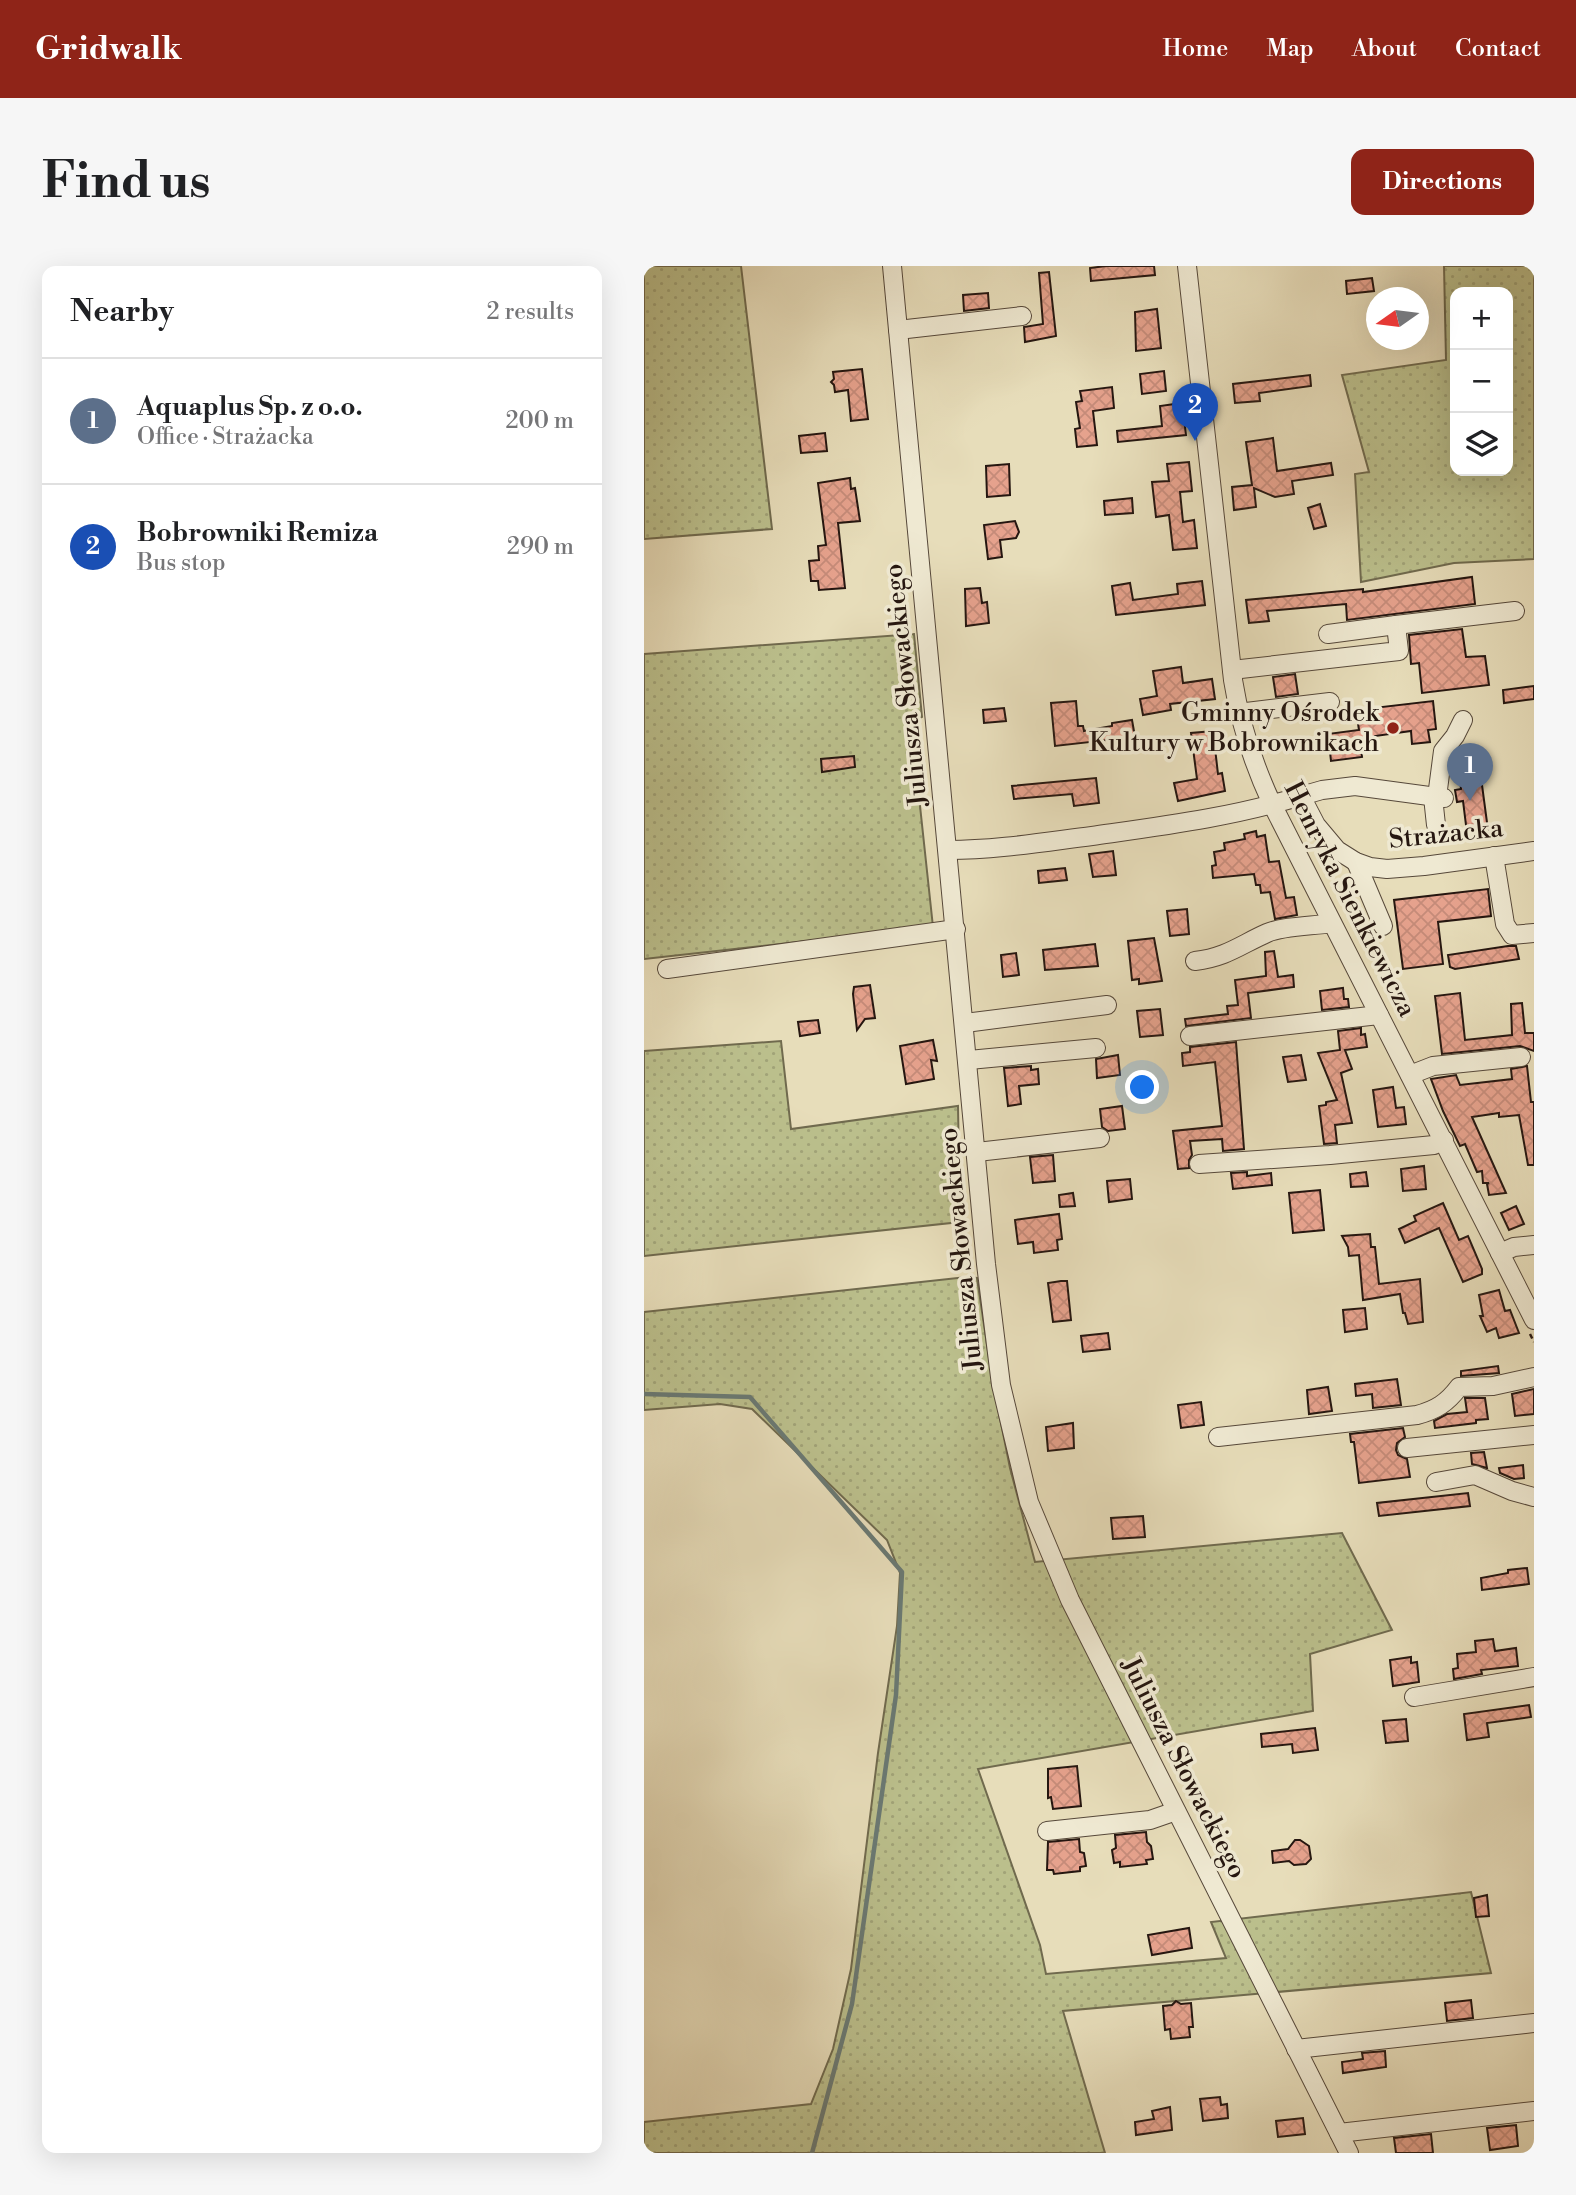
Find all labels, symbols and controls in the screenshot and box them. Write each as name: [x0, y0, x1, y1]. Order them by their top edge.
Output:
text: Gridwalk: [35, 29, 182, 70]
text: Home: [1163, 34, 1228, 64]
text: Map: [1266, 34, 1314, 64]
text: About: [1352, 34, 1417, 64]
text: Contact: [1455, 34, 1541, 64]
button: Directions: [1351, 149, 1534, 215]
text: Find us: [42, 152, 211, 213]
north arrow: [1366, 287, 1429, 350]
map controls: [1450, 287, 1513, 476]
button: +: [1450, 287, 1513, 350]
text: Nearby: [70, 293, 174, 331]
text: 2 results: [487, 298, 574, 326]
button: −: [1450, 350, 1513, 413]
pin: 2: [1172, 383, 1218, 441]
text: Aquaplus Sp. z o.o.: [137, 391, 363, 423]
text: 1: [87, 407, 99, 435]
text: 200 m: [506, 407, 574, 435]
button: layers: [1450, 413, 1513, 476]
text: Office · Strażacka: [137, 423, 314, 451]
text: Bobrowniki Remiza: [137, 517, 378, 549]
text: 2: [86, 533, 100, 561]
text: 290 m: [507, 533, 574, 561]
text: Bus stop: [137, 549, 225, 577]
street label: Juliusza Słowackiego: [877, 562, 935, 809]
place label: Gminny Ośrodek Kultury w Bobrownikach: [1089, 697, 1380, 759]
marker: Gminny Ośrodek Kultury w Bobrownikach: [1385, 720, 1401, 736]
pin: 1: [1447, 743, 1493, 801]
street label: Henryka Sienkiewicza: [1277, 776, 1424, 1023]
street label: Strażacka: [1387, 812, 1506, 856]
your location: [1125, 1070, 1159, 1104]
street label: Juliusza Słowackiego: [932, 1126, 990, 1373]
street label: Juliusza Słowackiego: [1114, 1651, 1254, 1884]

